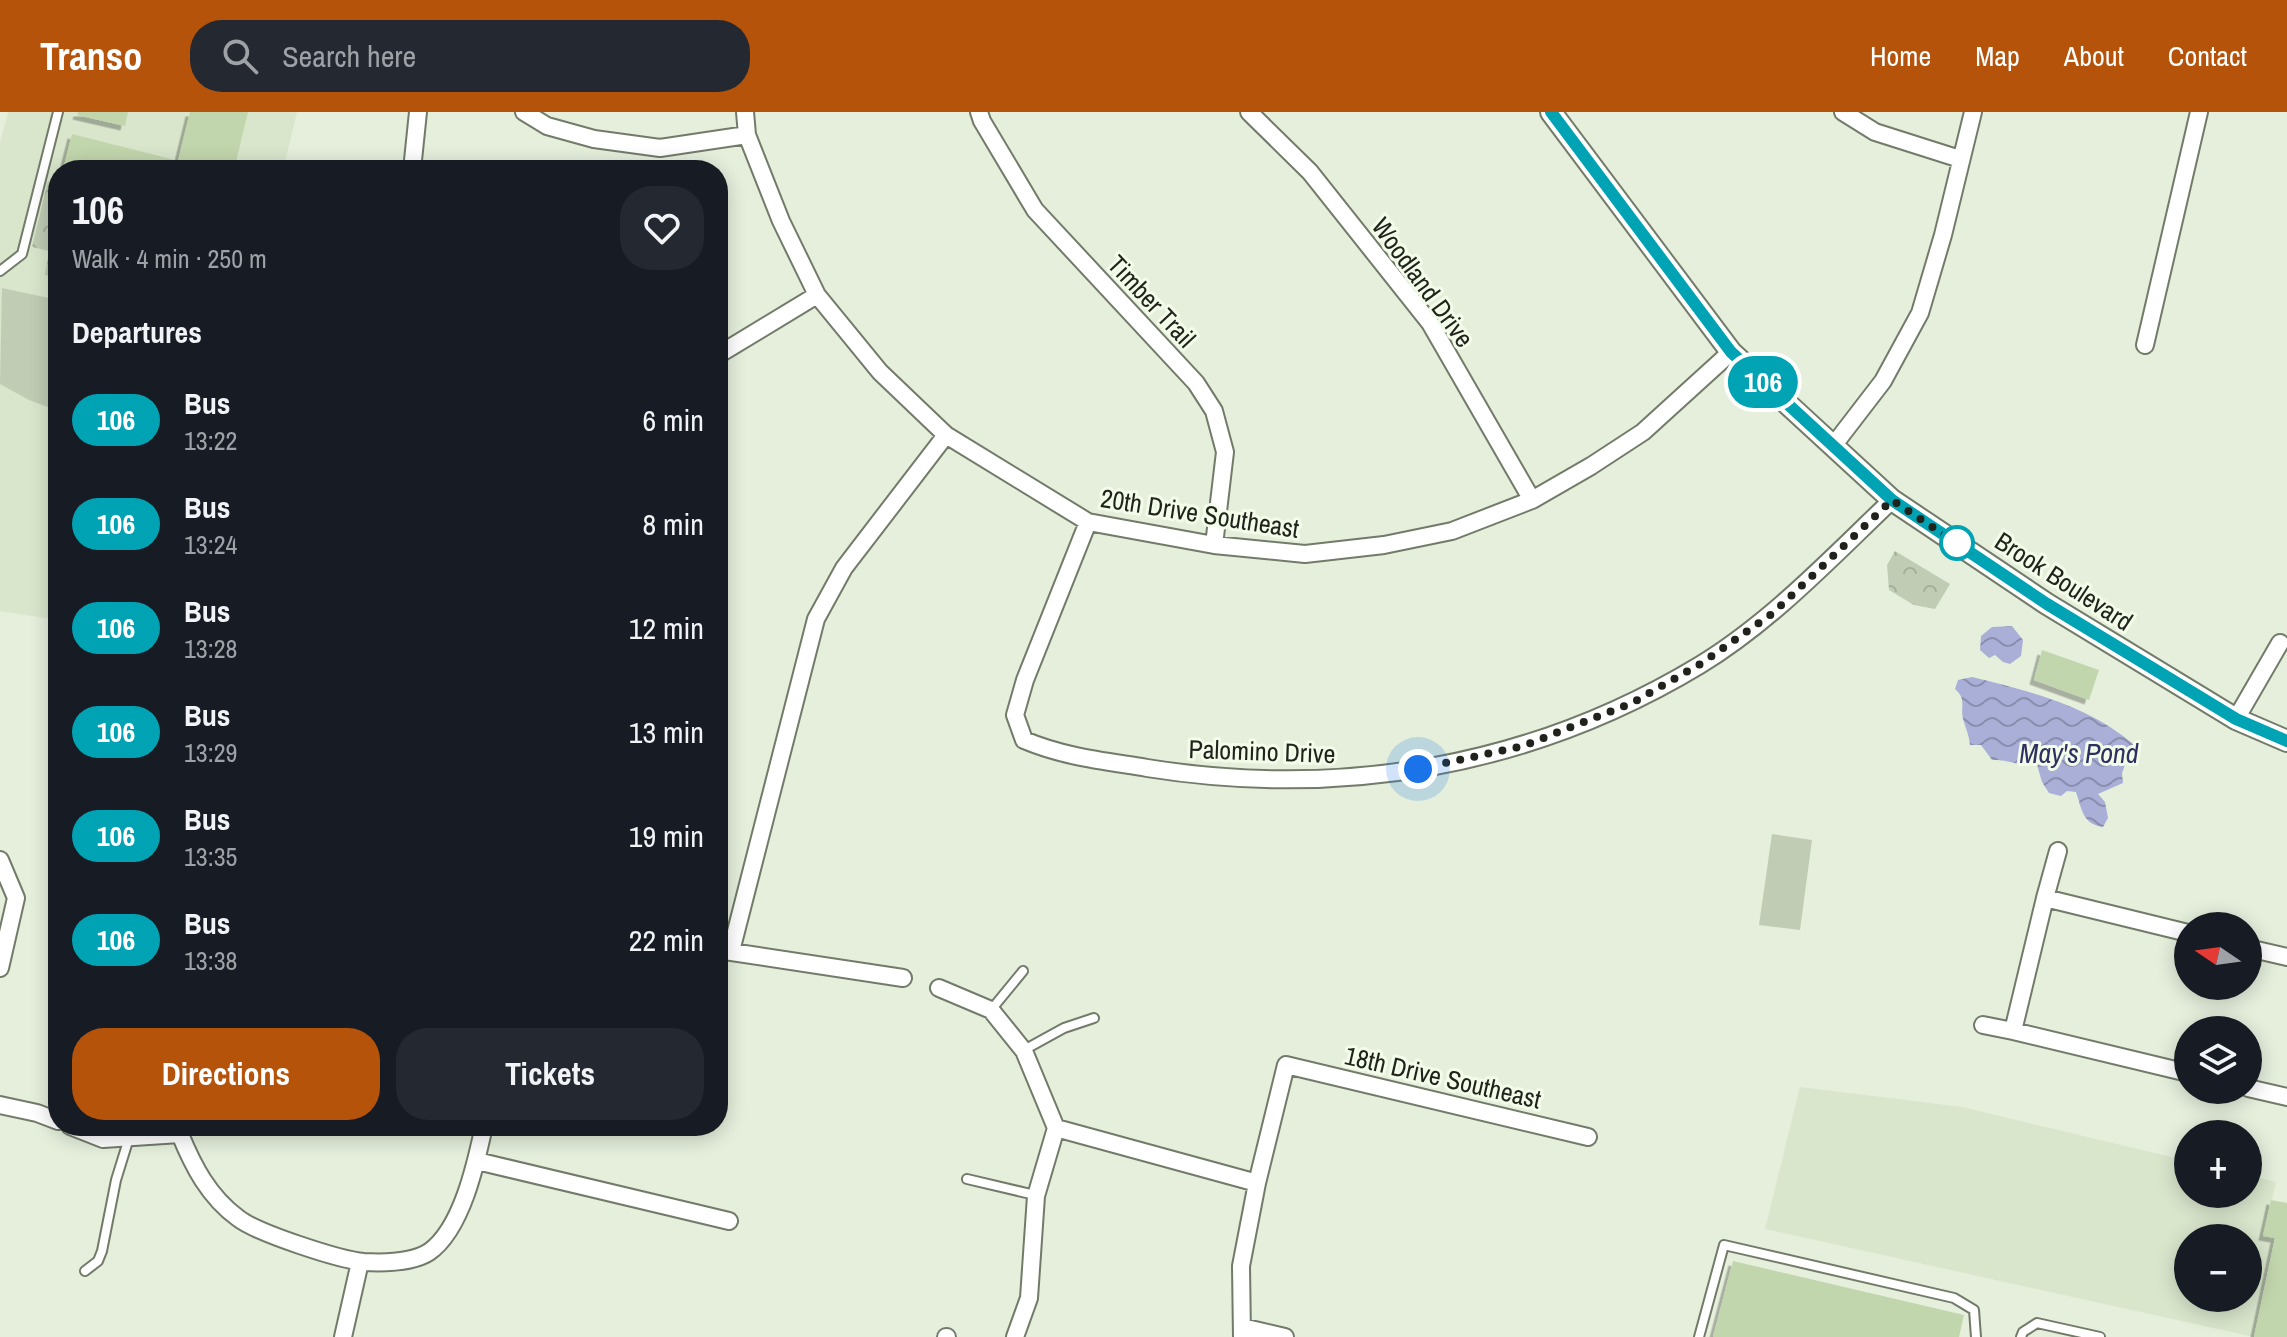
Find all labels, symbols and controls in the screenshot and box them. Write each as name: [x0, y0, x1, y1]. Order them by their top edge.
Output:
search box: [190, 20, 750, 92]
text: Transo: [40, 31, 142, 82]
icon: search: [218, 34, 262, 78]
text: Search here: [282, 36, 416, 76]
text: Home: [1870, 37, 1931, 75]
text: Map: [1975, 37, 2020, 75]
text: About: [2064, 37, 2124, 75]
text: Contact: [2168, 37, 2247, 75]
text: 106: [72, 185, 124, 236]
button: heart: [620, 186, 704, 270]
street label: Woodland Drive: [1364, 210, 1482, 354]
text: Walk · 4 min · 250 m: [72, 241, 267, 276]
street label: Timber Trail: [1100, 247, 1204, 355]
text: Departures: [72, 312, 202, 352]
line badge: 106: [1717, 356, 1809, 408]
text: 106: [1744, 363, 1782, 401]
text: Bus: [184, 383, 230, 423]
text: 6 min: [642, 400, 704, 440]
text: 106: [97, 401, 135, 439]
text: 13:22: [184, 423, 237, 458]
street label: 20th Drive Southeast: [1098, 480, 1302, 546]
text: Bus: [184, 487, 230, 527]
text: 8 min: [642, 504, 704, 544]
text: 106: [97, 505, 135, 543]
street label: Brook Boulevard: [1988, 523, 2140, 639]
unlabelled marker: [1940, 526, 1974, 560]
text: 13:24: [184, 527, 237, 562]
text: Bus: [184, 591, 230, 631]
text: 12 min: [629, 608, 704, 648]
text: 106: [97, 609, 135, 647]
text: 13:28: [184, 631, 237, 666]
text: Bus: [184, 695, 230, 735]
text: 13 min: [629, 712, 704, 752]
text: 106: [97, 713, 135, 751]
street label: Palomino Drive: [1188, 731, 1336, 771]
water label: May's Pond: [2019, 734, 2139, 772]
text: 13:29: [184, 735, 237, 770]
your location: [1398, 749, 1438, 789]
text: Bus: [184, 799, 230, 839]
text: 19 min: [629, 816, 704, 856]
text: 106: [97, 817, 135, 855]
text: 13:35: [184, 839, 237, 874]
text: Bus: [184, 903, 230, 943]
north arrow: [2174, 912, 2262, 1000]
map controls: [2174, 912, 2262, 1312]
text: 22 min: [629, 920, 704, 960]
text: 106: [97, 921, 135, 959]
text: 13:38: [184, 943, 237, 978]
button: layers: [2174, 1016, 2262, 1104]
button: Directions: [72, 1028, 380, 1120]
button: Tickets: [396, 1028, 704, 1120]
street label: 18th Drive Southeast: [1341, 1037, 1545, 1117]
button: +: [2174, 1120, 2262, 1208]
button: −: [2174, 1224, 2262, 1312]

